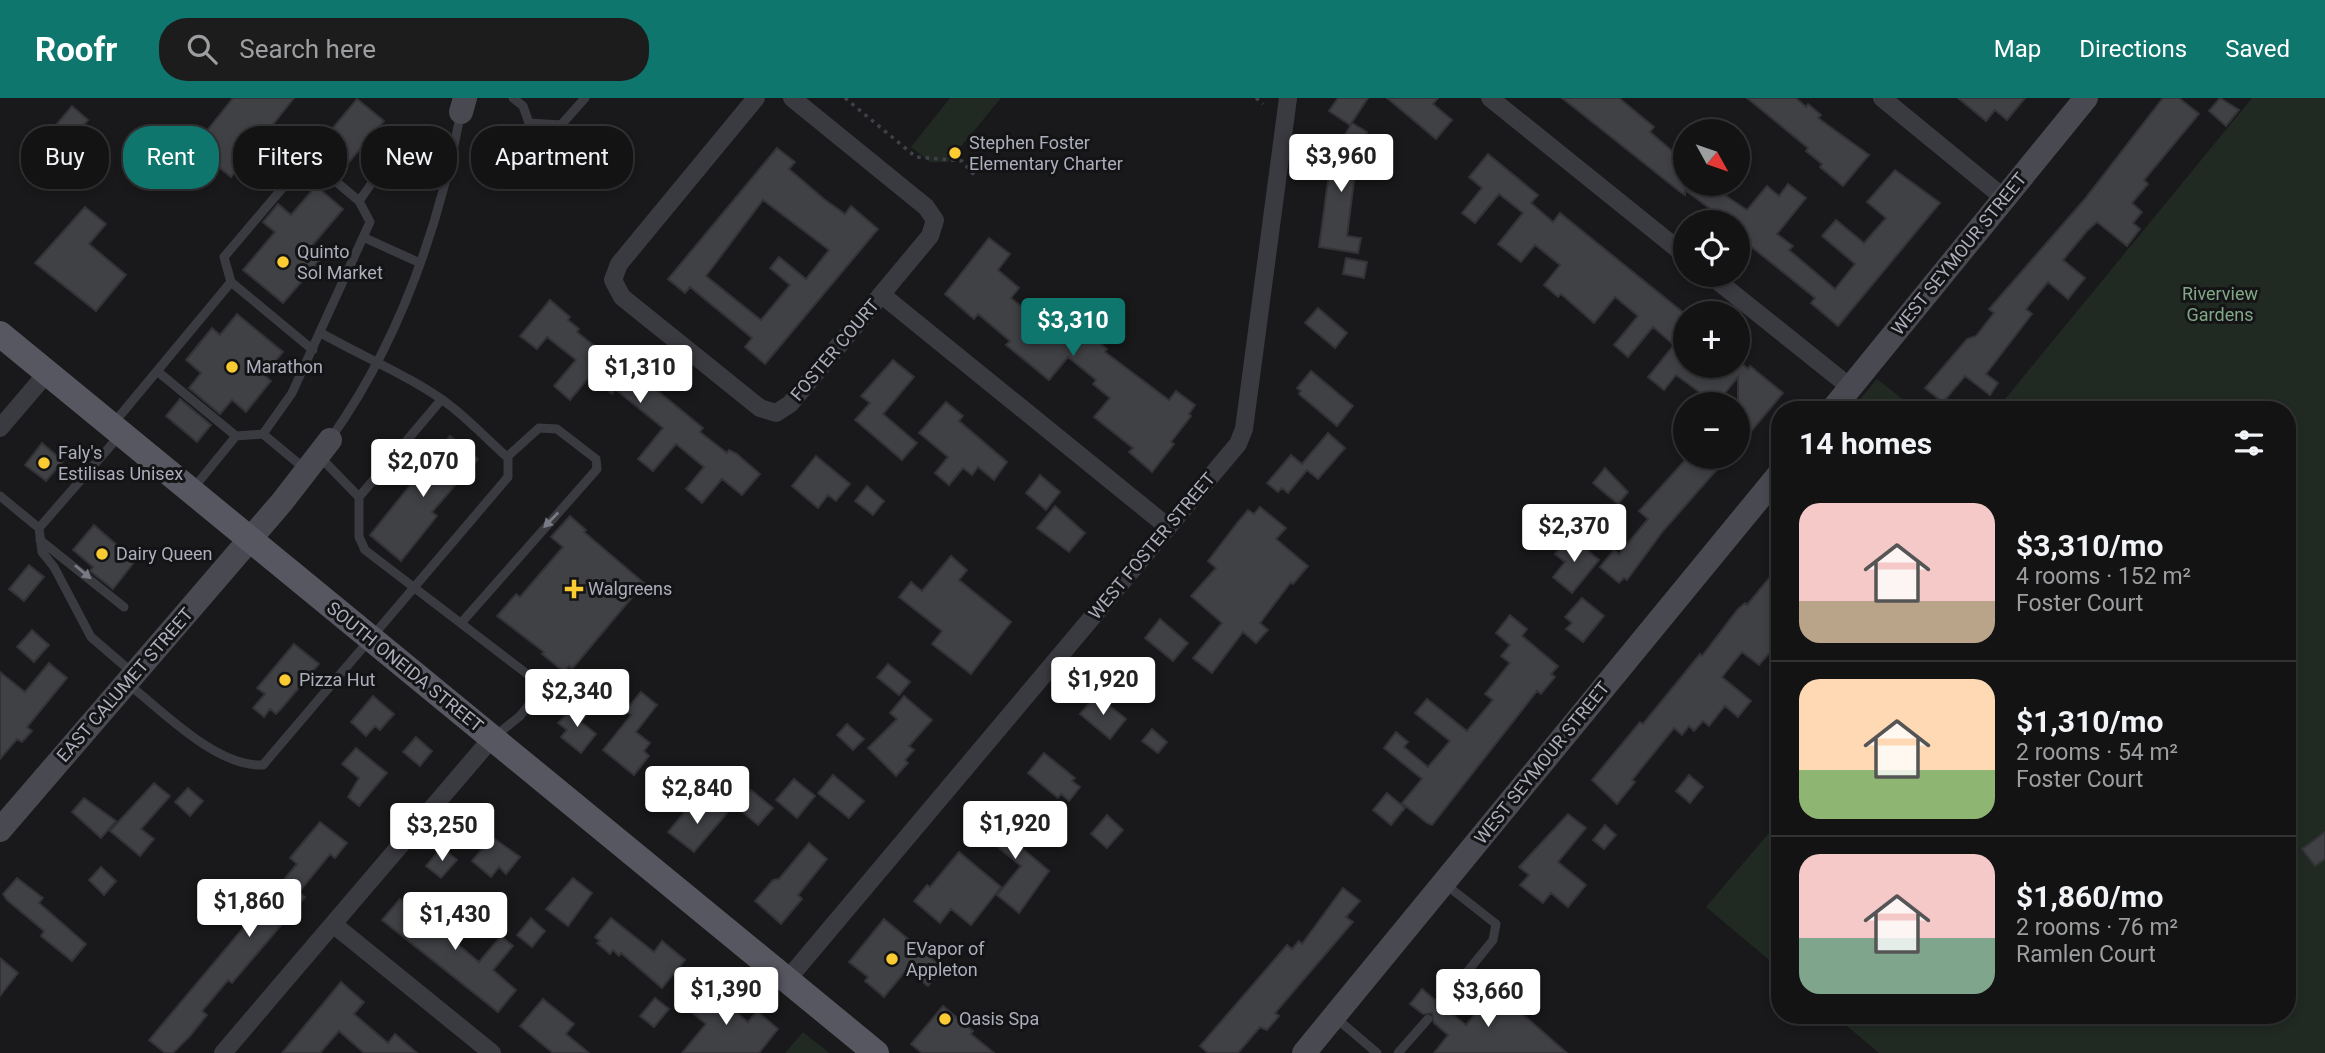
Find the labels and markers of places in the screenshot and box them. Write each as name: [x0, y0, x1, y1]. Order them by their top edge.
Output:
place label: Stephen Foster Elementary Charter: [969, 132, 1123, 174]
pin: $3,960: [1284, 134, 1398, 194]
marker: Stephen Foster Elementary Charter: [947, 145, 963, 161]
place label: Quinto Sol Market: [297, 241, 383, 283]
marker: Quinto Sol Market: [275, 254, 291, 270]
pin: $3,310: [1016, 299, 1130, 358]
pin: $1,310: [583, 345, 697, 405]
place label: Marathon: [246, 356, 323, 377]
marker: Marathon: [224, 359, 240, 375]
pin: $2,070: [366, 440, 480, 499]
place label: Faly's Estilisas Unisex: [58, 442, 183, 484]
marker: Faly's Estilisas Unisex: [36, 455, 52, 471]
pin: $2,370: [1517, 504, 1631, 564]
place label: Dairy Queen: [116, 543, 213, 564]
marker: Dairy Queen: [94, 546, 110, 562]
place label: Walgreens: [588, 578, 672, 599]
marker: Walgreens: [566, 581, 582, 597]
pin: $1,920: [1046, 658, 1160, 717]
place label: Pizza Hut: [299, 669, 376, 690]
pin: $2,340: [520, 670, 634, 729]
marker: Pizza Hut: [277, 672, 293, 688]
pin: $2,840: [640, 766, 754, 826]
pin: $1,920: [958, 802, 1072, 861]
pin: $3,250: [385, 804, 499, 863]
pin: $1,860: [192, 880, 306, 939]
pin: $1,430: [398, 892, 512, 952]
place label: EVapor of Appleton: [906, 938, 985, 980]
marker: EVapor of Appleton: [884, 951, 900, 967]
pin: $1,390: [669, 968, 783, 1027]
pin: $3,660: [1431, 970, 1545, 1029]
place label: Oasis Spa: [959, 1008, 1039, 1029]
marker: Oasis Spa: [937, 1011, 953, 1027]

